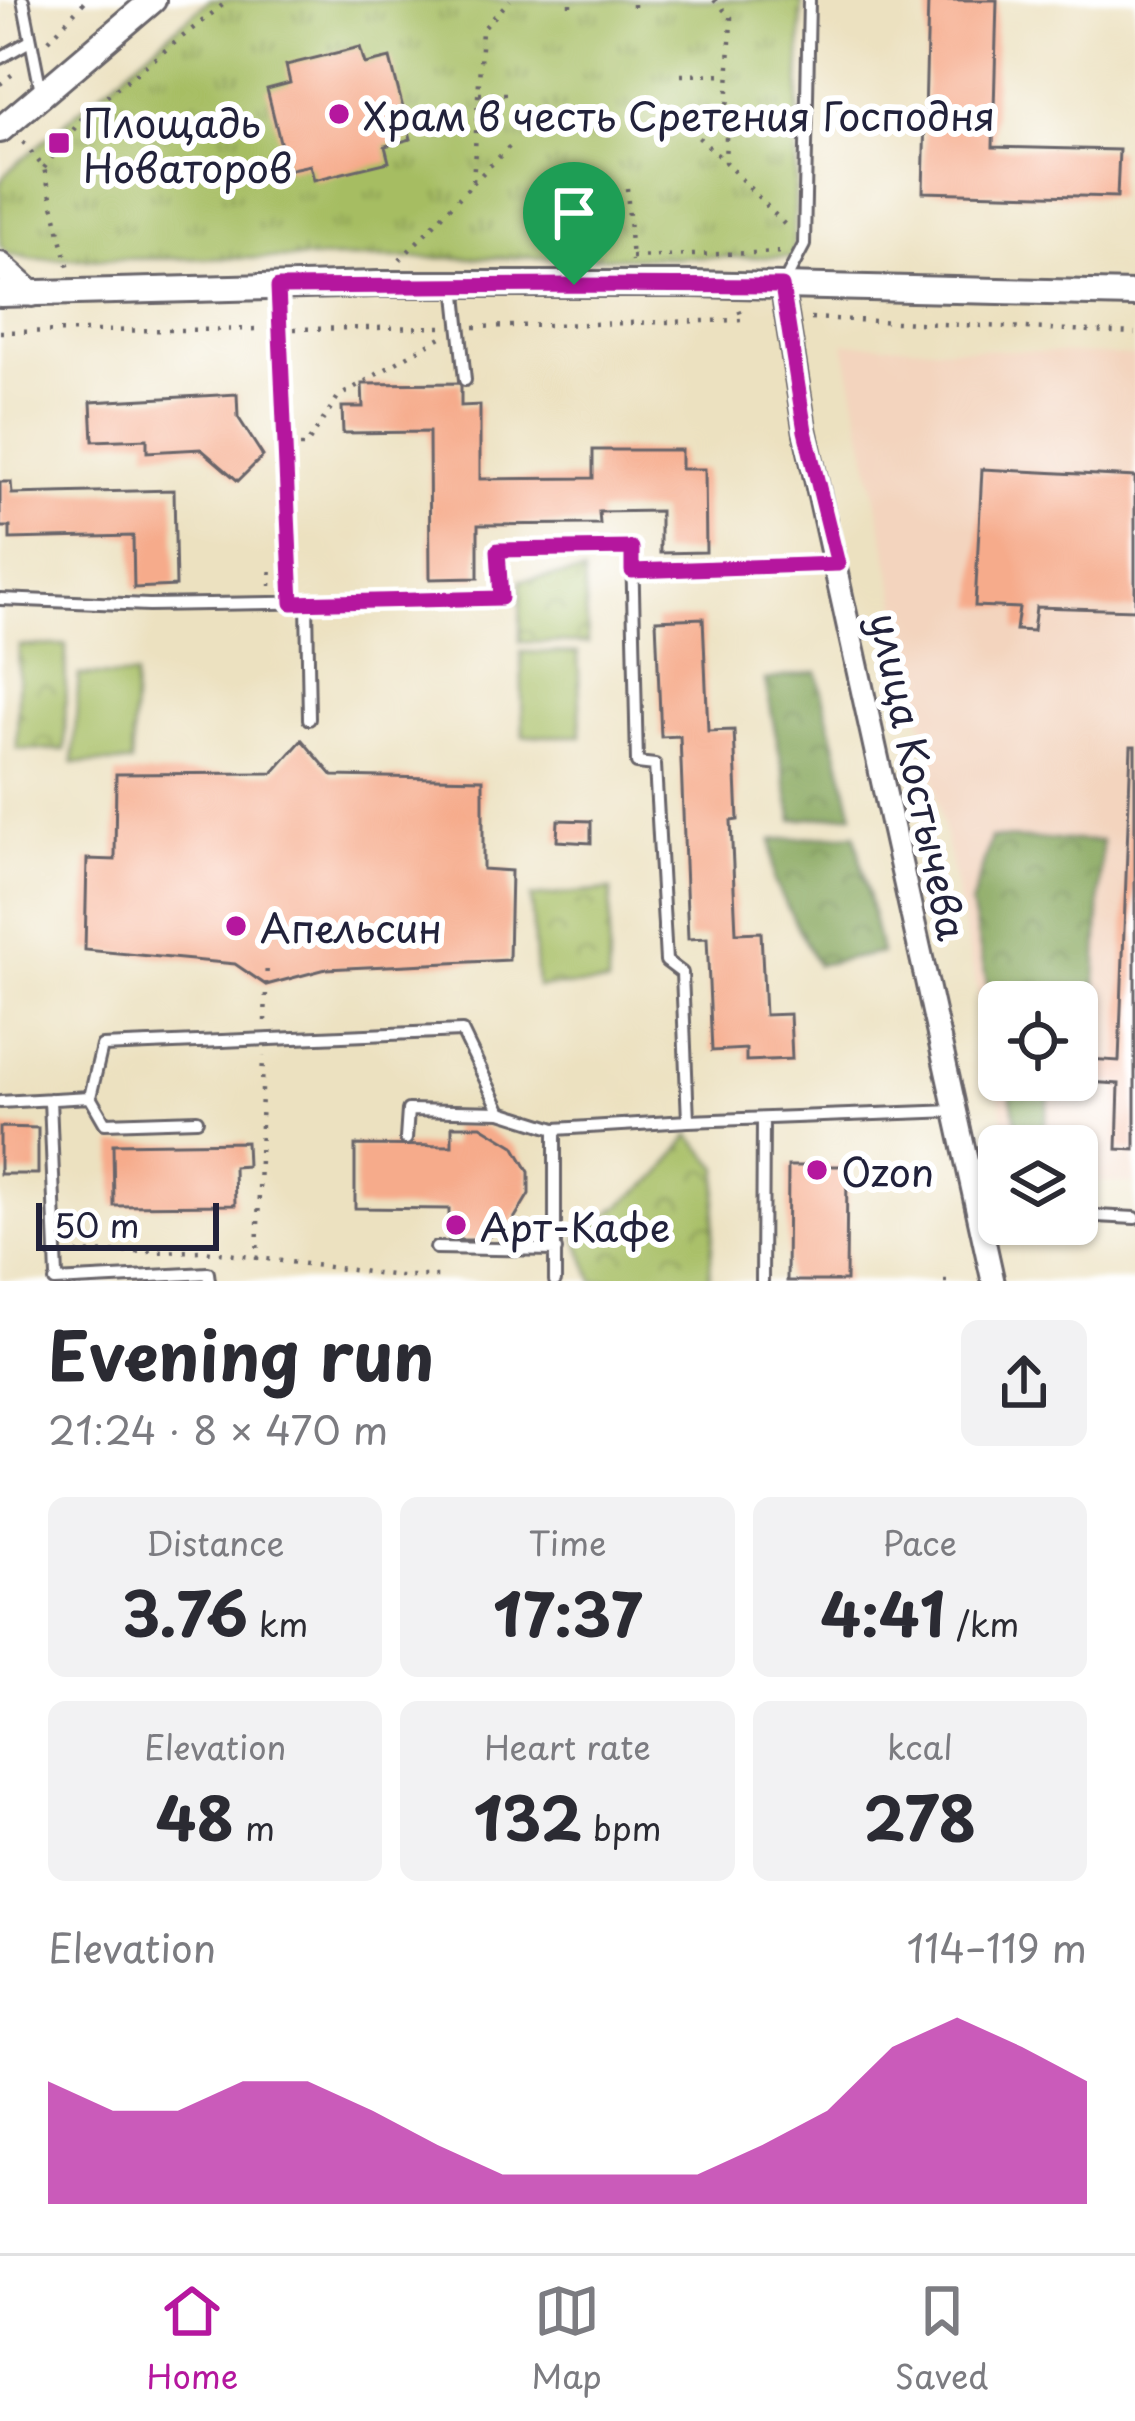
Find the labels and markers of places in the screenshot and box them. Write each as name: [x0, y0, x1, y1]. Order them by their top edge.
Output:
place label: Храм в честь Сретения Господня: [363, 85, 995, 144]
place label: Площадь Новаторов: [83, 92, 292, 196]
marker: Храм в честь Сретения Господня: [326, 101, 352, 127]
marker: Площадь Новаторов: [46, 130, 72, 156]
pin: [523, 162, 625, 285]
place label: Апельсин: [260, 897, 442, 956]
marker: Апельсин: [223, 913, 249, 939]
place label: Ozon: [841, 1141, 934, 1200]
marker: Ozon: [804, 1157, 830, 1183]
place label: Арт-Кафе: [480, 1196, 670, 1255]
marker: Арт-Кафе: [443, 1212, 469, 1238]

